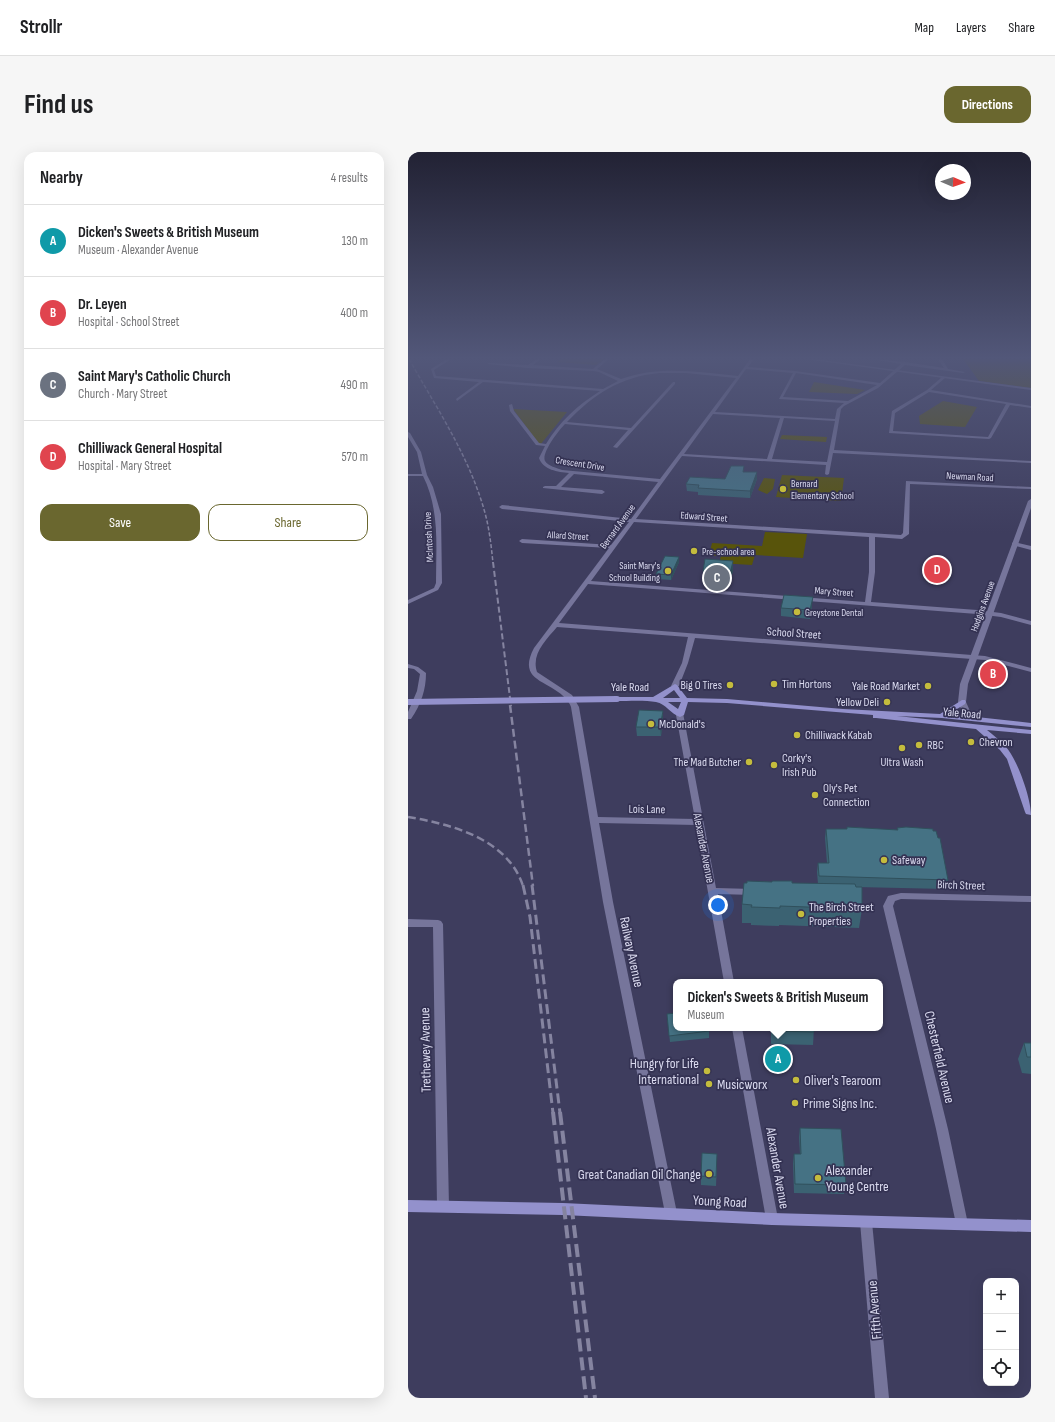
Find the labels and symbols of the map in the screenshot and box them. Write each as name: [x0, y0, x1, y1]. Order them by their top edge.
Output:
north arrow: [935, 164, 971, 200]
street label: Crescent Drive: [554, 454, 605, 474]
street label: Newman Road: [946, 470, 994, 484]
place label: Bernard Elementary School: [791, 478, 854, 502]
marker: Bernard Elementary School: [778, 484, 788, 494]
street label: Bernard Avenue: [598, 502, 638, 551]
street label: Edward Street: [680, 509, 728, 525]
street label: McIntosh Drive: [422, 511, 436, 562]
street label: Allard Street: [546, 529, 589, 543]
marker: Pre-school area: [689, 546, 699, 556]
place label: Pre-school area: [702, 546, 755, 558]
pin: D: [924, 555, 950, 585]
place label: Saint Mary's School Building: [609, 560, 660, 584]
pin: C: [704, 563, 730, 593]
marker: Saint Mary's School Building: [663, 566, 673, 576]
street label: Hodgins Avenue: [968, 579, 998, 633]
street label: Mary Street: [814, 585, 854, 599]
marker: Greystone Dental: [792, 607, 802, 617]
place label: Greystone Dental: [805, 607, 863, 619]
street label: School Street: [766, 624, 822, 643]
pin: B: [980, 659, 1006, 689]
place label: Tim Hortons: [782, 677, 831, 692]
place label: Big O Tires: [680, 678, 722, 693]
marker: Tim Hortons: [769, 679, 779, 689]
place label: Yale Road Market: [852, 679, 920, 694]
street label: Yale Road: [611, 680, 649, 695]
marker: Big O Tires: [725, 680, 735, 690]
marker: Yale Road Market: [923, 681, 933, 691]
place label: Yellow Deli: [836, 695, 879, 710]
marker: Yellow Deli: [882, 697, 892, 707]
street label: Yale Road: [942, 704, 982, 723]
place label: McDonald's: [659, 717, 705, 732]
marker: McDonald's: [646, 719, 656, 729]
place label: Chilliwack Kabab: [805, 728, 872, 743]
marker: Chilliwack Kabab: [792, 730, 802, 740]
place label: Chevron: [979, 735, 1013, 750]
marker: Chevron: [966, 737, 976, 747]
place label: RBC: [927, 738, 944, 753]
marker: RBC: [914, 740, 924, 750]
marker: Ultra Wash: [897, 743, 907, 753]
place label: Corky's Irish Pub: [782, 751, 817, 780]
place label: The Mad Butcher: [674, 755, 742, 770]
place label: Ultra Wash: [880, 755, 924, 770]
marker: The Mad Butcher: [744, 757, 754, 767]
marker: Corky's Irish Pub: [769, 760, 779, 770]
place label: Oly's Pet Connection: [823, 781, 870, 810]
marker: Oly's Pet Connection: [810, 790, 820, 800]
street label: Lois Lane: [628, 802, 666, 817]
street label: Alexander Avenue: [689, 811, 718, 884]
place label: Safeway: [892, 853, 926, 868]
marker: Safeway: [879, 855, 889, 865]
street label: Birch Street: [937, 877, 986, 894]
your location: [708, 895, 728, 915]
place label: The Birch Street Properties: [809, 900, 874, 929]
marker: The Birch Street Properties: [796, 909, 806, 919]
street label: Railway Avenue: [616, 915, 647, 989]
street label: Trethewey Avenue: [416, 1007, 435, 1093]
street label: Chesterfield Avenue: [921, 1009, 958, 1105]
pin: A: [765, 1044, 791, 1074]
place label: Hungry for Life International: [630, 1055, 699, 1088]
marker: Hungry for Life International: [702, 1066, 712, 1076]
place label: Oliver's Tearoom: [804, 1072, 881, 1089]
marker: Oliver's Tearoom: [791, 1075, 801, 1085]
place label: Musicworx: [717, 1076, 768, 1093]
marker: Musicworx: [704, 1079, 714, 1089]
place label: Prime Signs Inc.: [803, 1095, 877, 1112]
marker: Prime Signs Inc.: [790, 1098, 800, 1108]
street label: Alexander Avenue: [762, 1125, 793, 1210]
place label: Alexander Young Centre: [825, 1162, 889, 1195]
place label: Great Canadian Oil Change: [578, 1166, 701, 1183]
marker: Great Canadian Oil Change: [704, 1169, 714, 1179]
marker: Alexander Young Centre: [813, 1173, 823, 1183]
street label: Young Road: [693, 1192, 747, 1211]
street label: Fifth Avenue: [863, 1280, 886, 1340]

